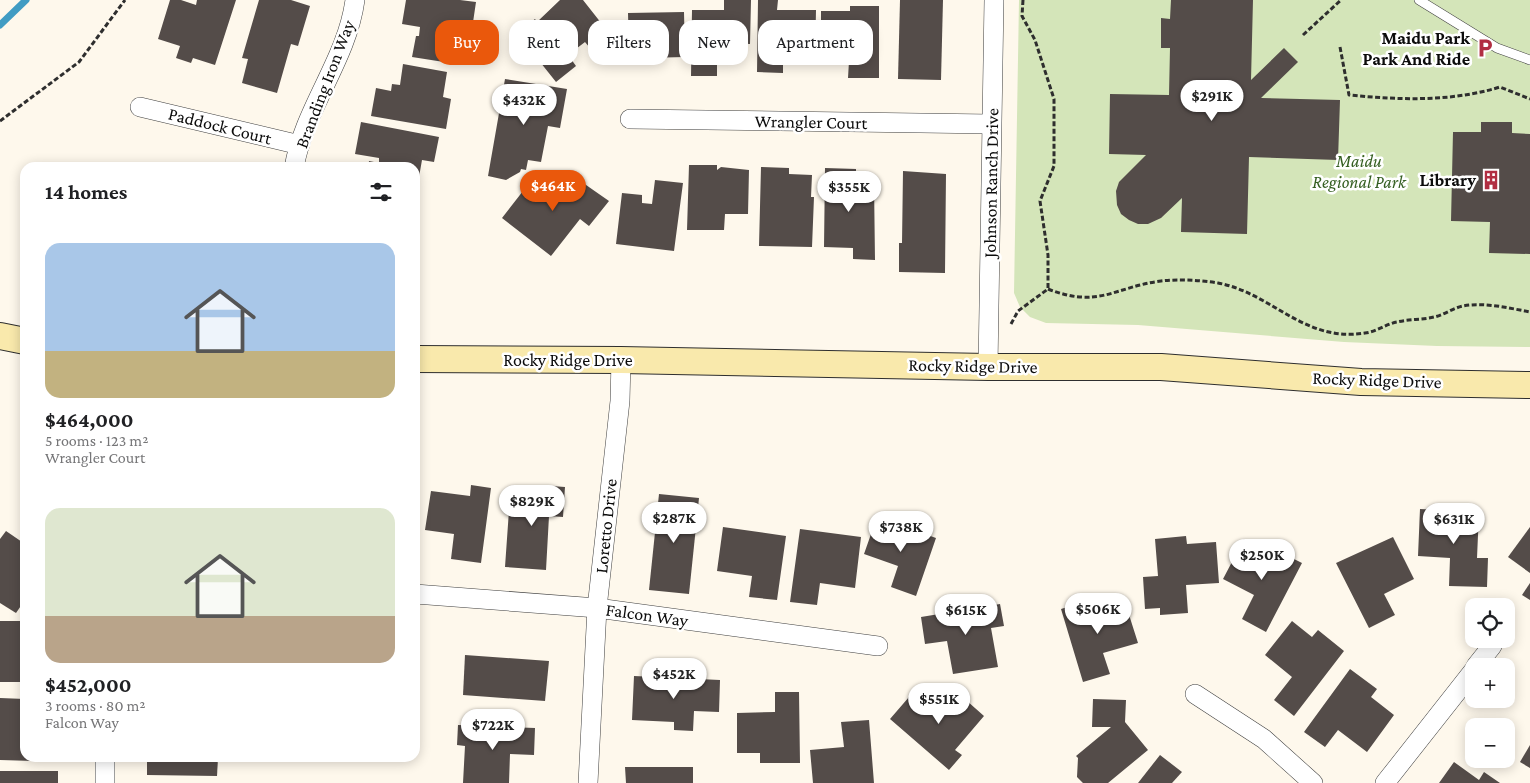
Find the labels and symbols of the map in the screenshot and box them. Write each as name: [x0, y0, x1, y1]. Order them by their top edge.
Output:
street label: Branding Iron Way: [291, 17, 359, 151]
place label: Maidu Park Park And Ride: [1363, 28, 1470, 69]
parking icon: Maidu Park Park And Ride: [1474, 37, 1496, 59]
pin: $291K: [1177, 80, 1247, 122]
pin: $432K: [489, 84, 559, 126]
street label: Paddock Court: [166, 104, 275, 149]
street label: Johnson Ranch Drive: [980, 108, 1002, 260]
street label: Wrangler Court: [754, 111, 869, 133]
park label: Maidu Regional Park: [1312, 151, 1407, 192]
building icon: Library: [1480, 169, 1502, 191]
pin: $464K: [518, 170, 588, 212]
pin: $355K: [814, 170, 884, 213]
place label: Library: [1420, 170, 1476, 190]
street label: Rocky Ridge Drive: [503, 350, 633, 370]
street label: Rocky Ridge Drive: [908, 355, 1038, 377]
street label: Rocky Ridge Drive: [1312, 368, 1442, 392]
street label: Loretto Drive: [591, 478, 621, 574]
pin: $829K: [497, 484, 567, 527]
pin: $287K: [639, 502, 709, 544]
pin: $631K: [1419, 502, 1489, 545]
pin: $738K: [866, 510, 936, 553]
pin: $250K: [1227, 538, 1297, 581]
pin: $506K: [1063, 592, 1133, 635]
pin: $615K: [931, 594, 1001, 636]
street label: Falcon Way: [604, 599, 690, 631]
pin: $452K: [639, 658, 709, 700]
pin: $551K: [904, 682, 974, 725]
pin: $722K: [458, 708, 528, 751]

